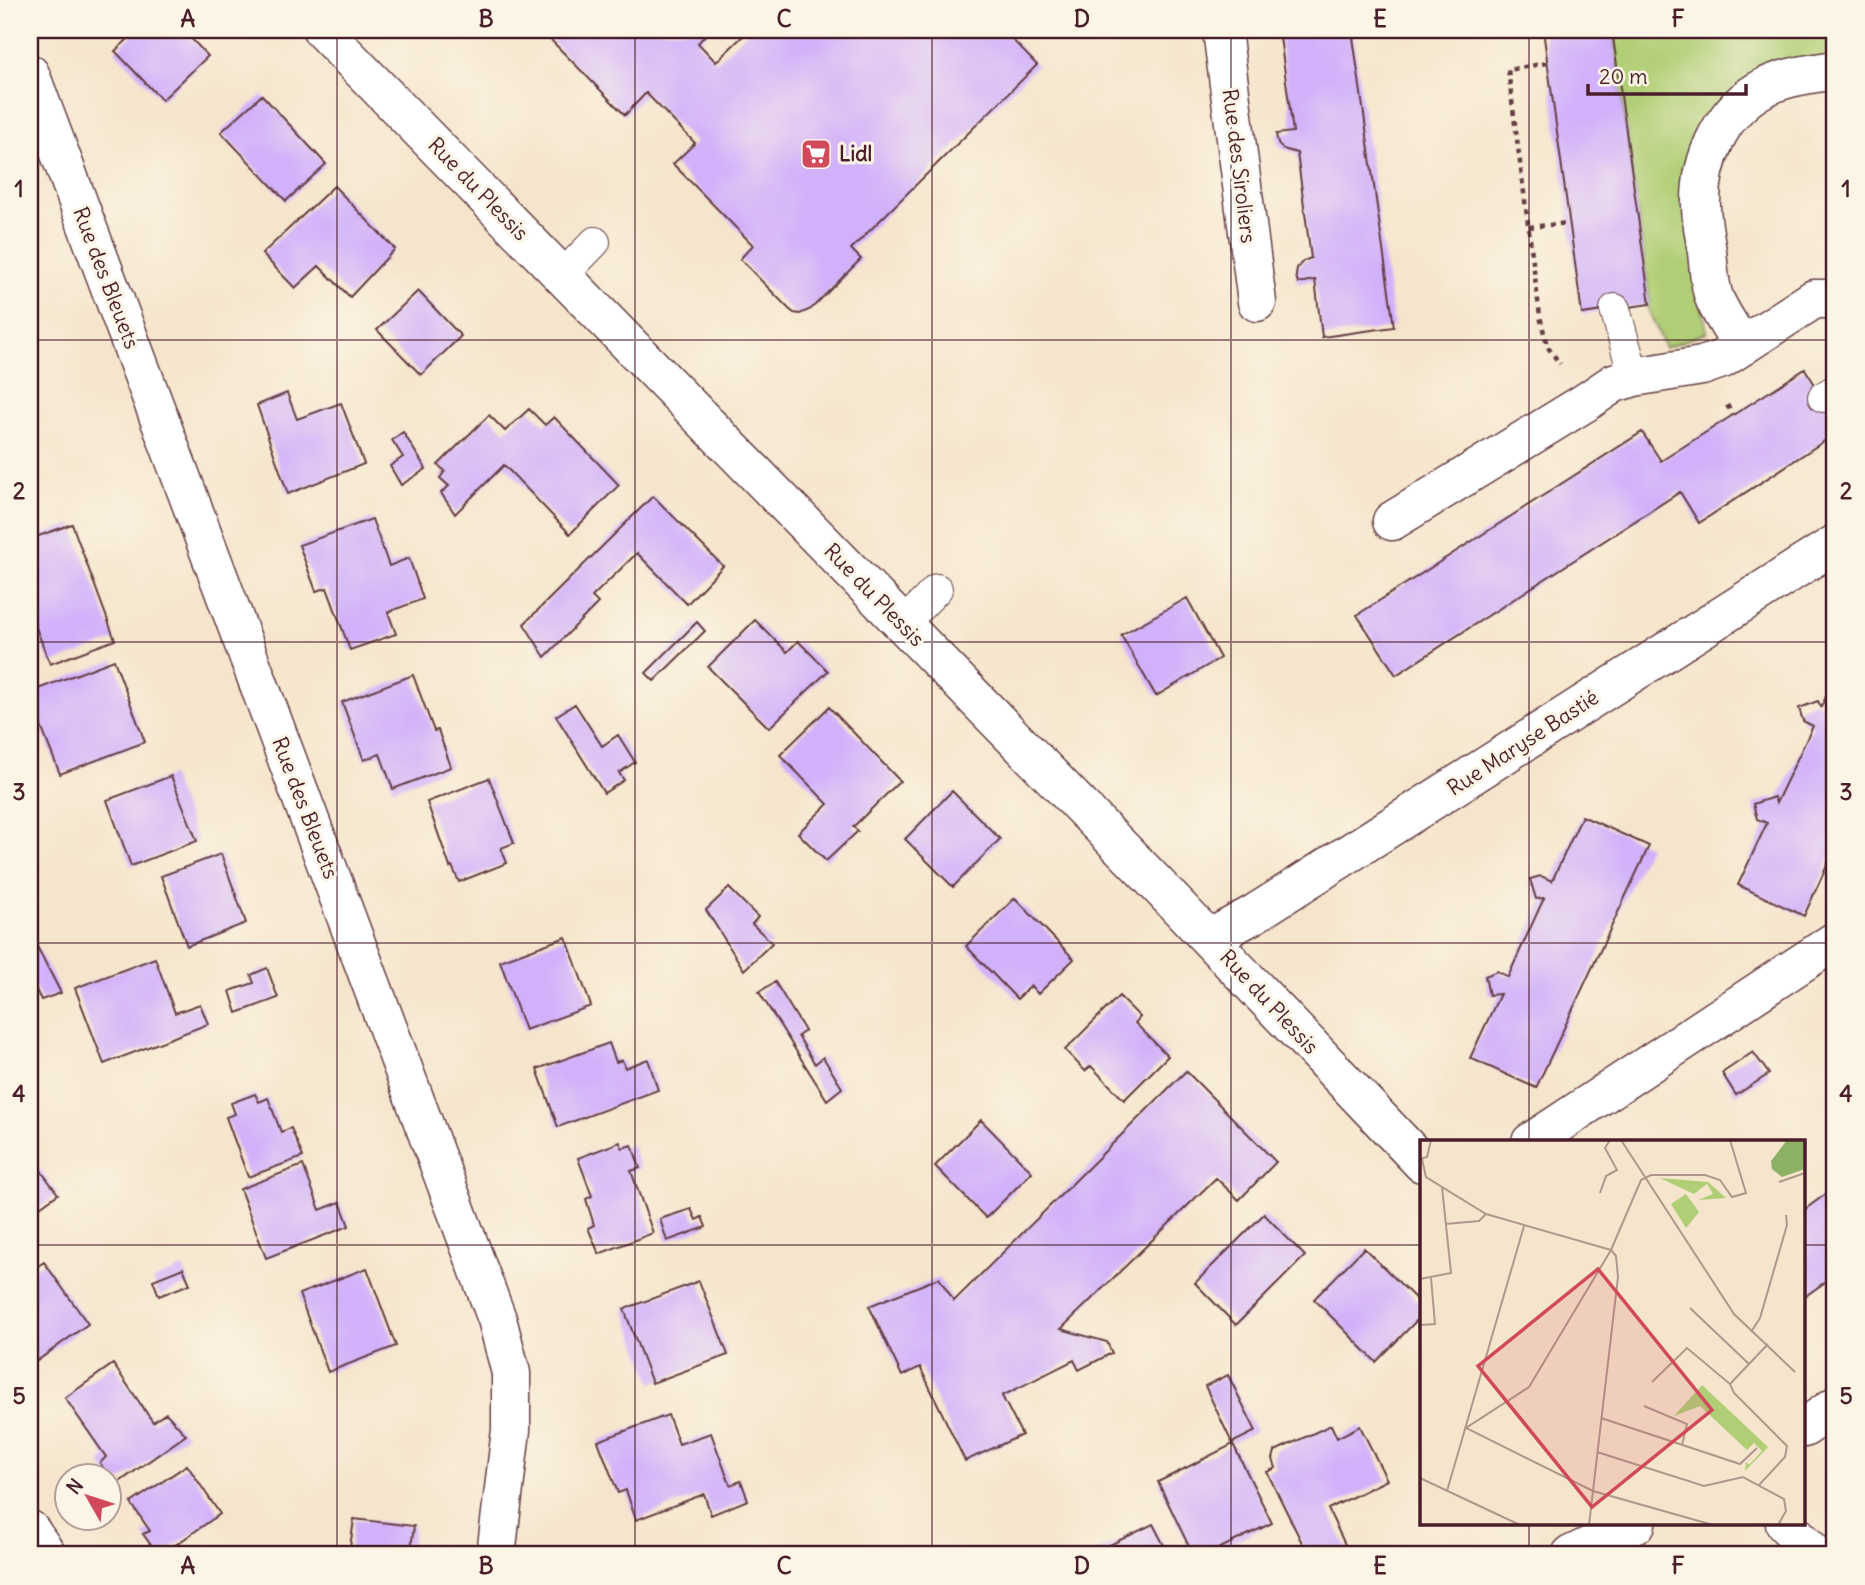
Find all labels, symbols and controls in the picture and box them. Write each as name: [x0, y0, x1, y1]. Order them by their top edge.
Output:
text: A: [181, 4, 196, 33]
text: B: [478, 4, 494, 33]
text: C: [776, 4, 792, 33]
text: D: [1074, 4, 1090, 33]
text: E: [1373, 4, 1387, 33]
text: F: [1671, 4, 1685, 33]
scale bar: [1588, 52, 1746, 96]
text: 20 m: [1599, 63, 1648, 90]
street label: Rue des Siroliers: [1217, 87, 1262, 245]
street label: Rue du Plessis: [422, 131, 534, 246]
supermarket icon: Lidl: [799, 137, 833, 171]
place label: Lidl: [839, 140, 872, 167]
text: 1: [14, 174, 24, 203]
text: 1: [1841, 174, 1851, 203]
street label: Rue des Bleuets: [67, 203, 146, 353]
text: 2: [13, 476, 26, 505]
text: 2: [1840, 476, 1853, 505]
street label: Rue du Plessis: [818, 537, 930, 652]
street label: Rue Maryse Bastié: [1442, 684, 1604, 802]
street label: Rue des Bleuets: [266, 733, 345, 883]
text: 3: [12, 777, 26, 806]
text: 3: [1839, 777, 1853, 806]
street label: Rue du Plessis: [1214, 944, 1325, 1060]
text: 4: [12, 1079, 26, 1108]
text: 4: [1839, 1079, 1853, 1108]
inset map: [1420, 1140, 1806, 1526]
text: 5: [12, 1381, 26, 1410]
text: 5: [1839, 1381, 1853, 1410]
north arrow: [52, 1462, 122, 1532]
text: N: [61, 1474, 88, 1499]
text: A: [181, 1551, 196, 1580]
text: B: [478, 1551, 494, 1580]
text: C: [776, 1551, 792, 1580]
text: D: [1074, 1551, 1090, 1580]
text: E: [1373, 1551, 1387, 1580]
text: F: [1671, 1551, 1685, 1580]

